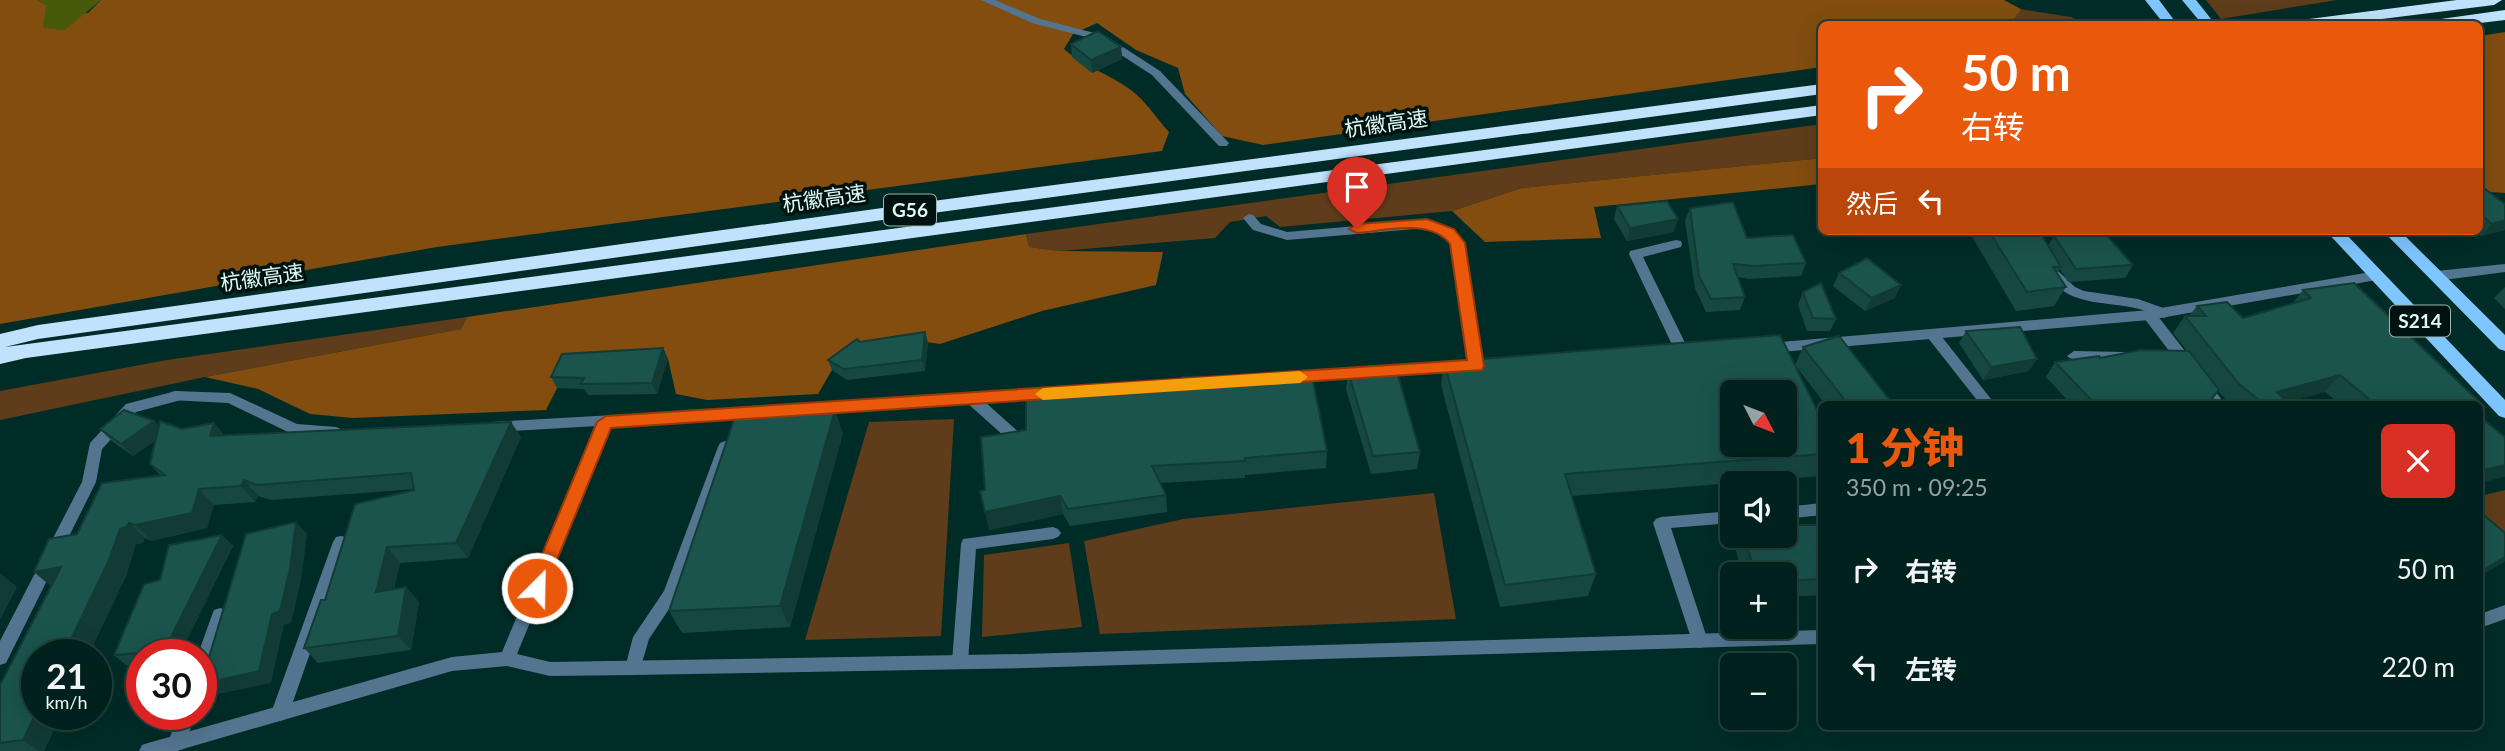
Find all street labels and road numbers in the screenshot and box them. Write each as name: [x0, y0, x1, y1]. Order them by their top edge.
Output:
street label: 杭徽高速: [1342, 104, 1429, 141]
street label: 杭徽高速: [780, 179, 867, 216]
road number: G56: [884, 194, 936, 226]
street label: 杭徽高速: [218, 258, 305, 295]
road number: S214: [2390, 306, 2450, 336]

